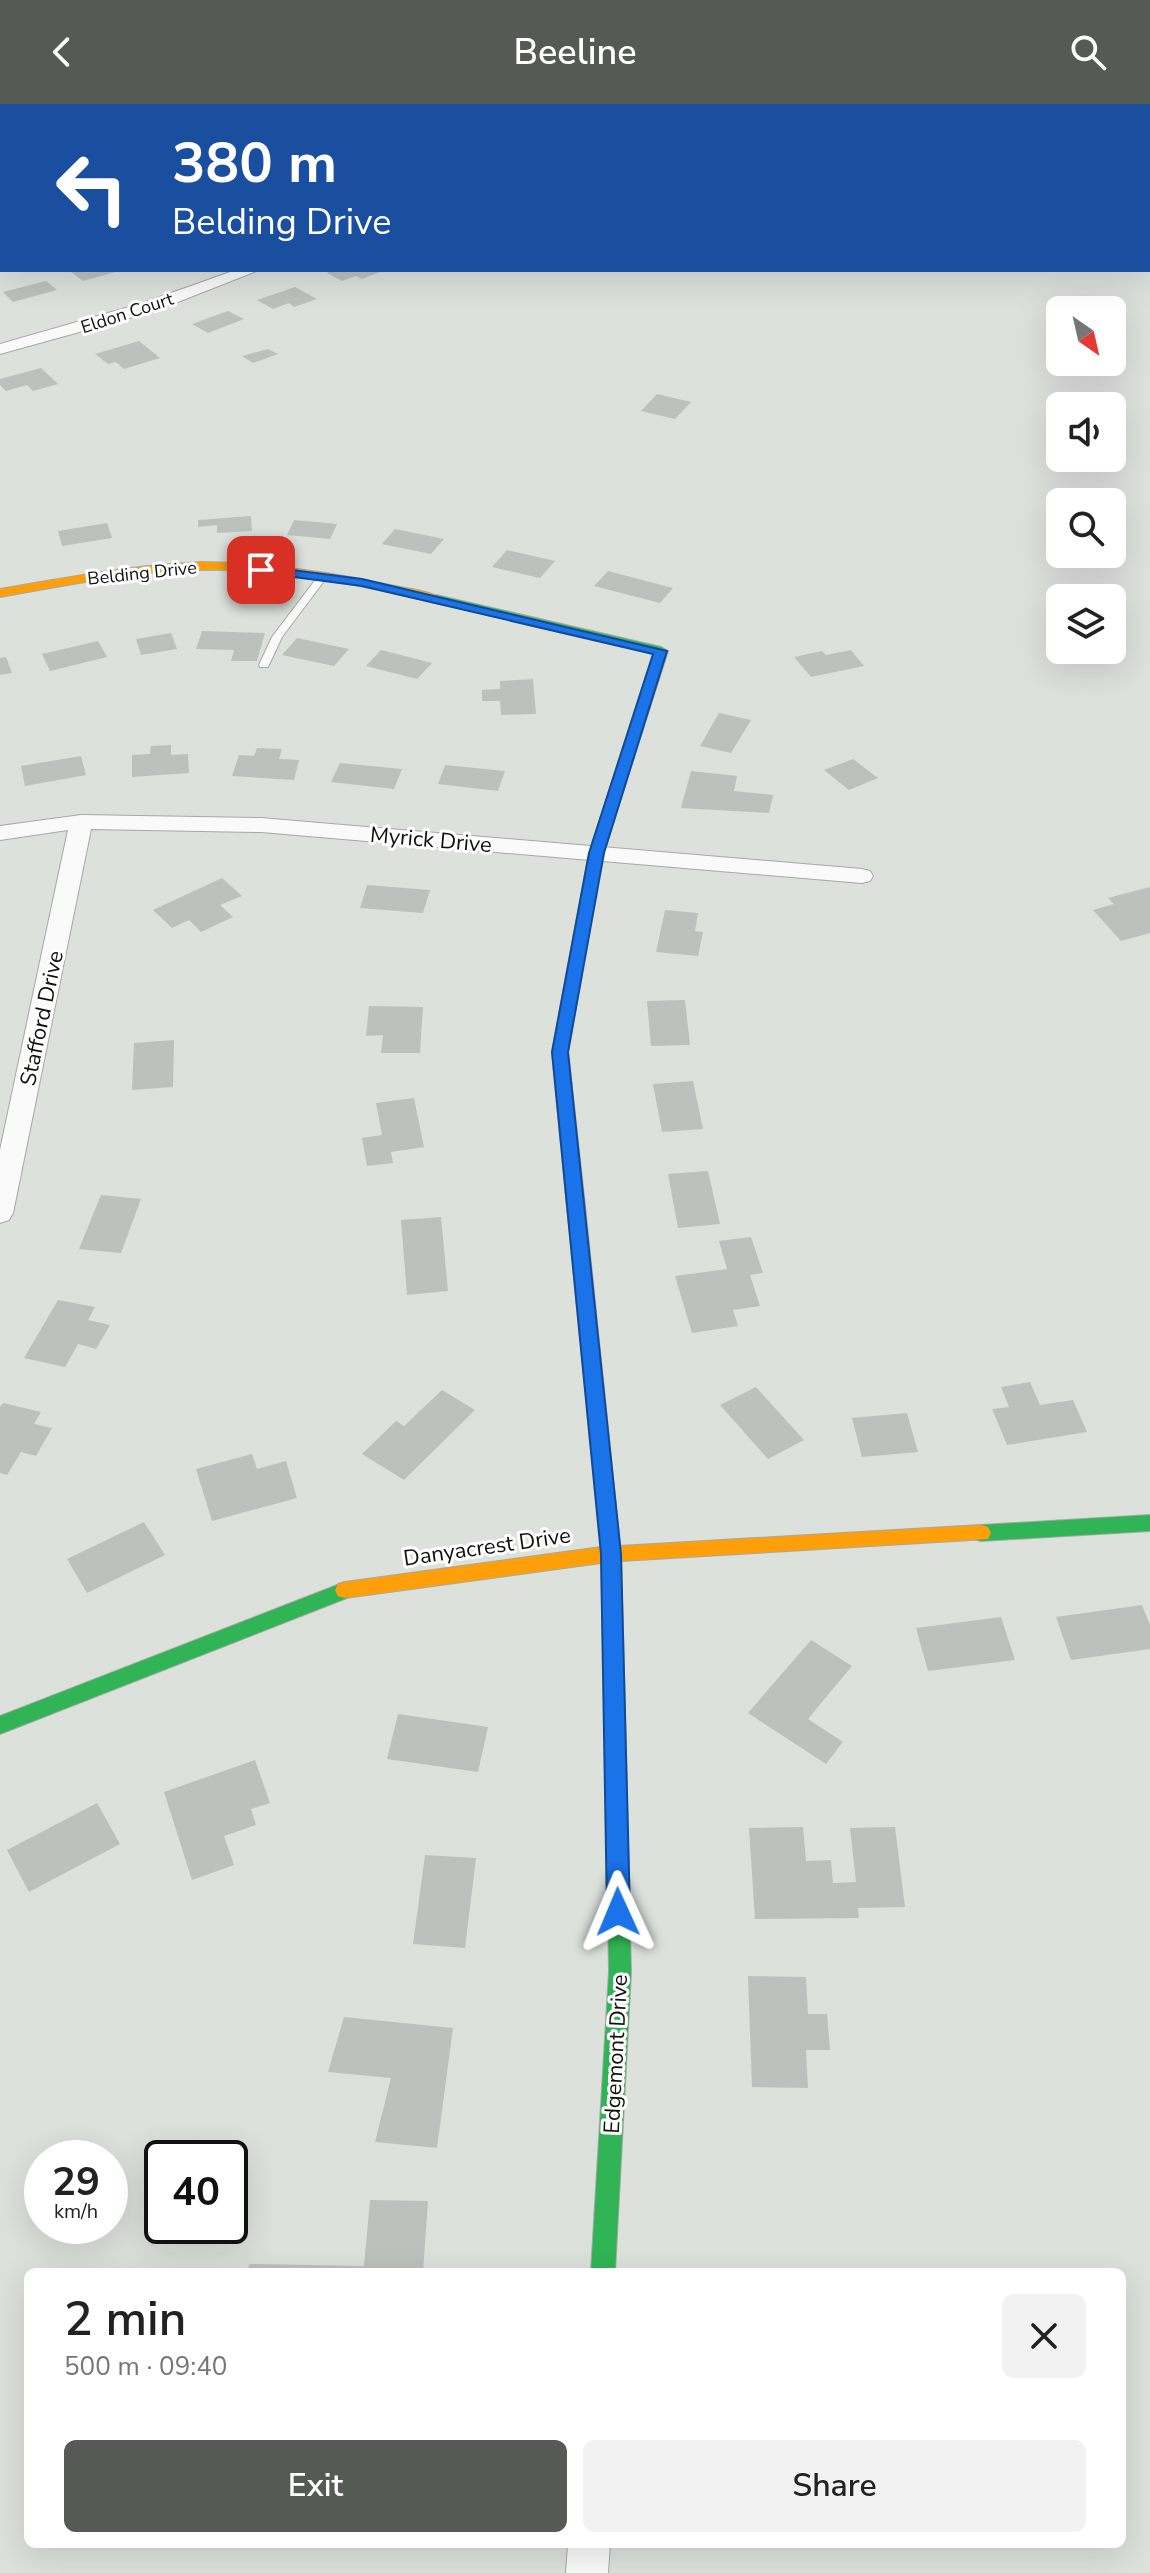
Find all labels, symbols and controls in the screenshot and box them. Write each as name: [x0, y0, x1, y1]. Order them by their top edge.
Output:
text: Beeline: [513, 28, 637, 77]
icon: back: [40, 30, 84, 74]
icon: search: [1066, 30, 1110, 74]
text: 380 m: [172, 125, 337, 202]
icon: left: [40, 136, 144, 240]
text: Belding Drive: [172, 198, 391, 247]
street label: Eldon Court: [78, 287, 177, 339]
north arrow: [1046, 296, 1126, 376]
map controls: [1046, 296, 1126, 664]
button: sound: [1046, 392, 1126, 472]
button: search: [1046, 488, 1126, 568]
pin: [227, 536, 295, 604]
icon: arrive: [239, 548, 283, 592]
street label: Belding Drive: [86, 555, 198, 591]
button: layers: [1046, 584, 1126, 664]
street label: Myrick Drive: [369, 820, 493, 860]
street label: Stafford Drive: [13, 948, 71, 1089]
street label: Danyacrest Drive: [401, 1520, 573, 1574]
position arrow: [576, 1870, 660, 1954]
street label: Edgemont Drive: [597, 1974, 635, 2134]
speed limit sign: 40: [144, 2140, 248, 2244]
text: 29: [52, 2155, 100, 2209]
text: km/h: [54, 2198, 98, 2225]
text: 2 min: [64, 2286, 186, 2352]
button: close: [1002, 2294, 1086, 2378]
text: 500 m · 09:40: [64, 2349, 227, 2384]
button: Exit: [64, 2440, 567, 2532]
button: Share: [583, 2440, 1086, 2532]

